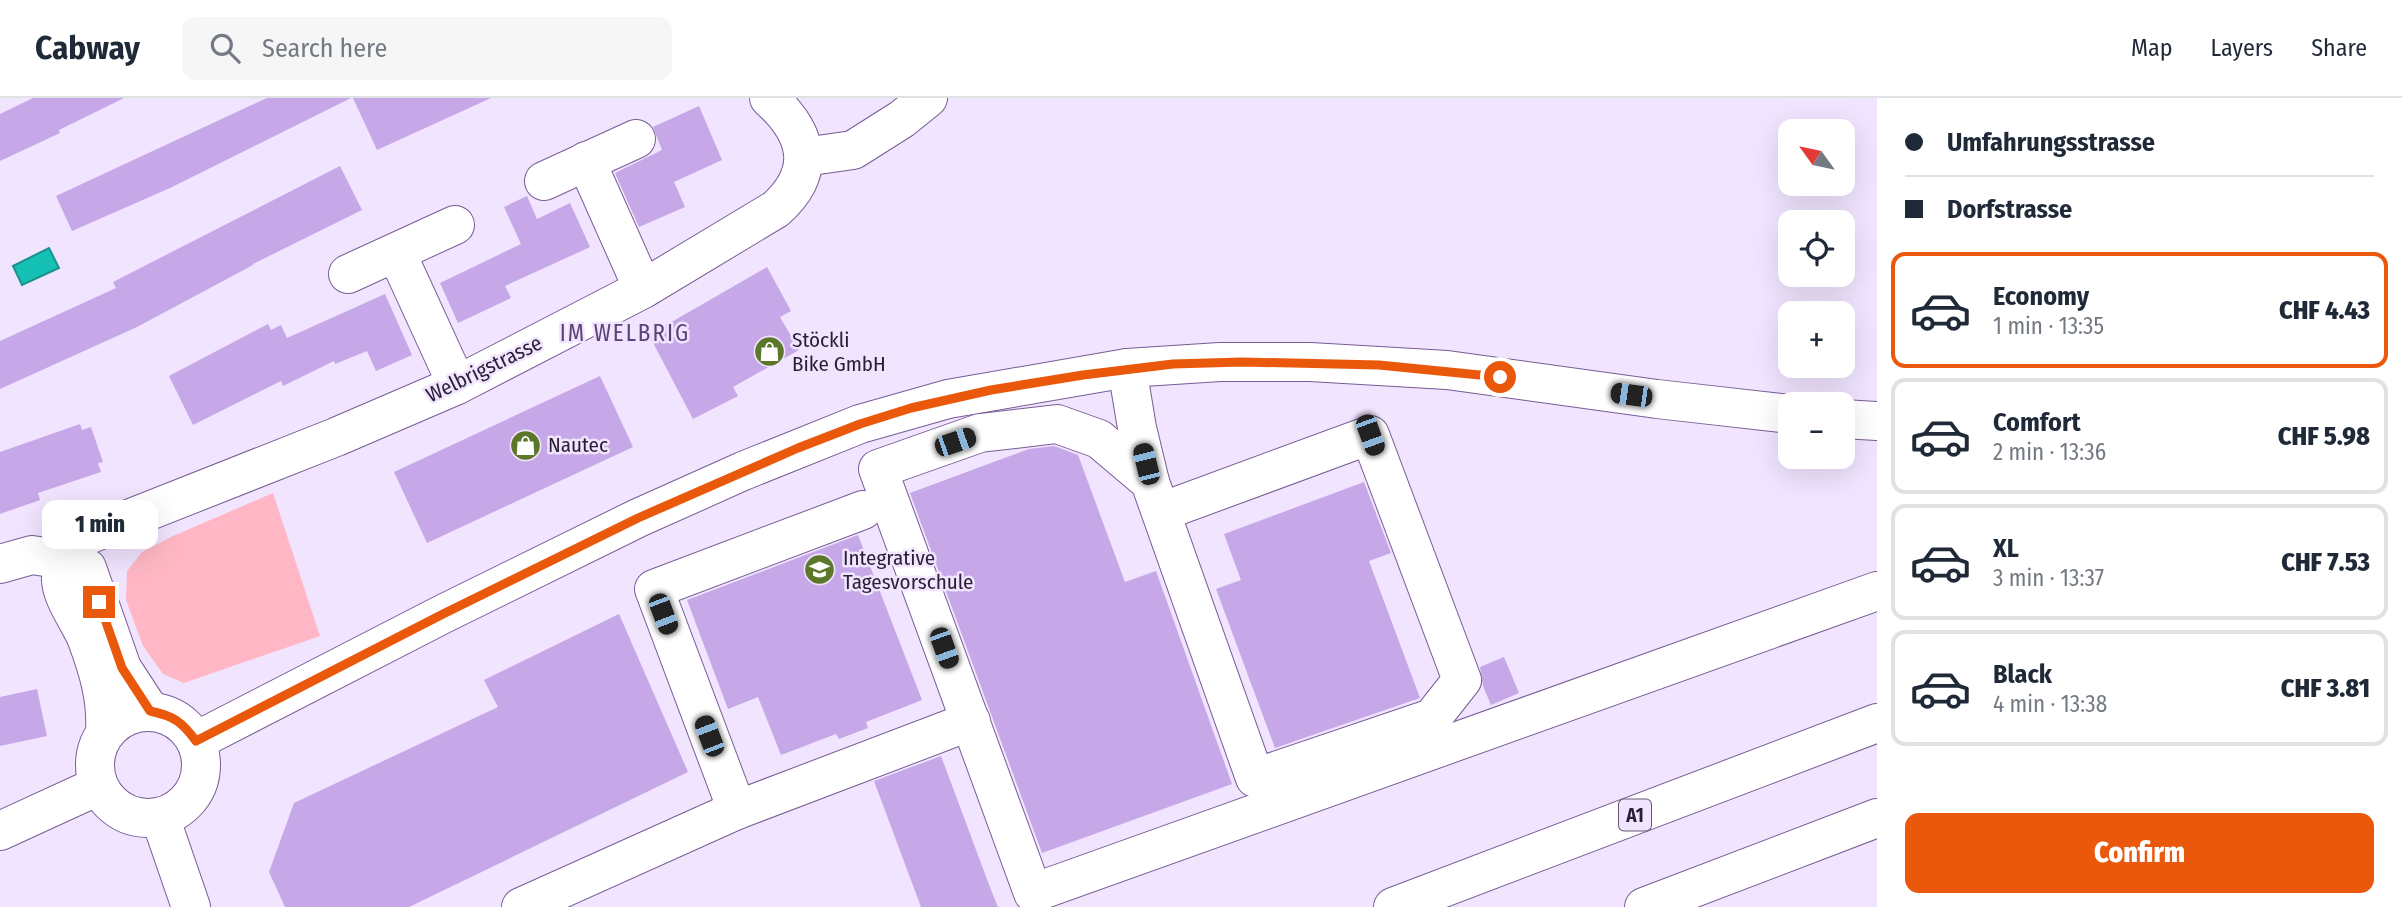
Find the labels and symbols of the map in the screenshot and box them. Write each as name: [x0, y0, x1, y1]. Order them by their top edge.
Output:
north arrow: [1778, 119, 1855, 196]
district label: IM WELBRIG: [560, 319, 690, 347]
place label: Stöckli Bike GmbH: [792, 327, 886, 377]
street label: Welbrigstrasse: [422, 330, 546, 408]
shop icon: Stöckli Bike GmbH: [752, 335, 786, 369]
route start: [1484, 361, 1516, 393]
car: [1609, 382, 1654, 408]
car: [1353, 412, 1388, 458]
car: [932, 425, 979, 459]
shop icon: Nautec: [508, 428, 542, 462]
place label: Nautec: [548, 432, 608, 458]
car: [1131, 441, 1162, 487]
callout: 1 min: [41, 500, 157, 550]
place label: Integrative Tagesvorschule: [843, 545, 974, 595]
school or university icon: Integrative Tagesvorschule: [803, 553, 837, 587]
route end: [83, 586, 115, 618]
car: [646, 591, 681, 637]
car: [927, 625, 962, 671]
car: [692, 713, 727, 759]
road number: A1: [1619, 800, 1651, 830]

